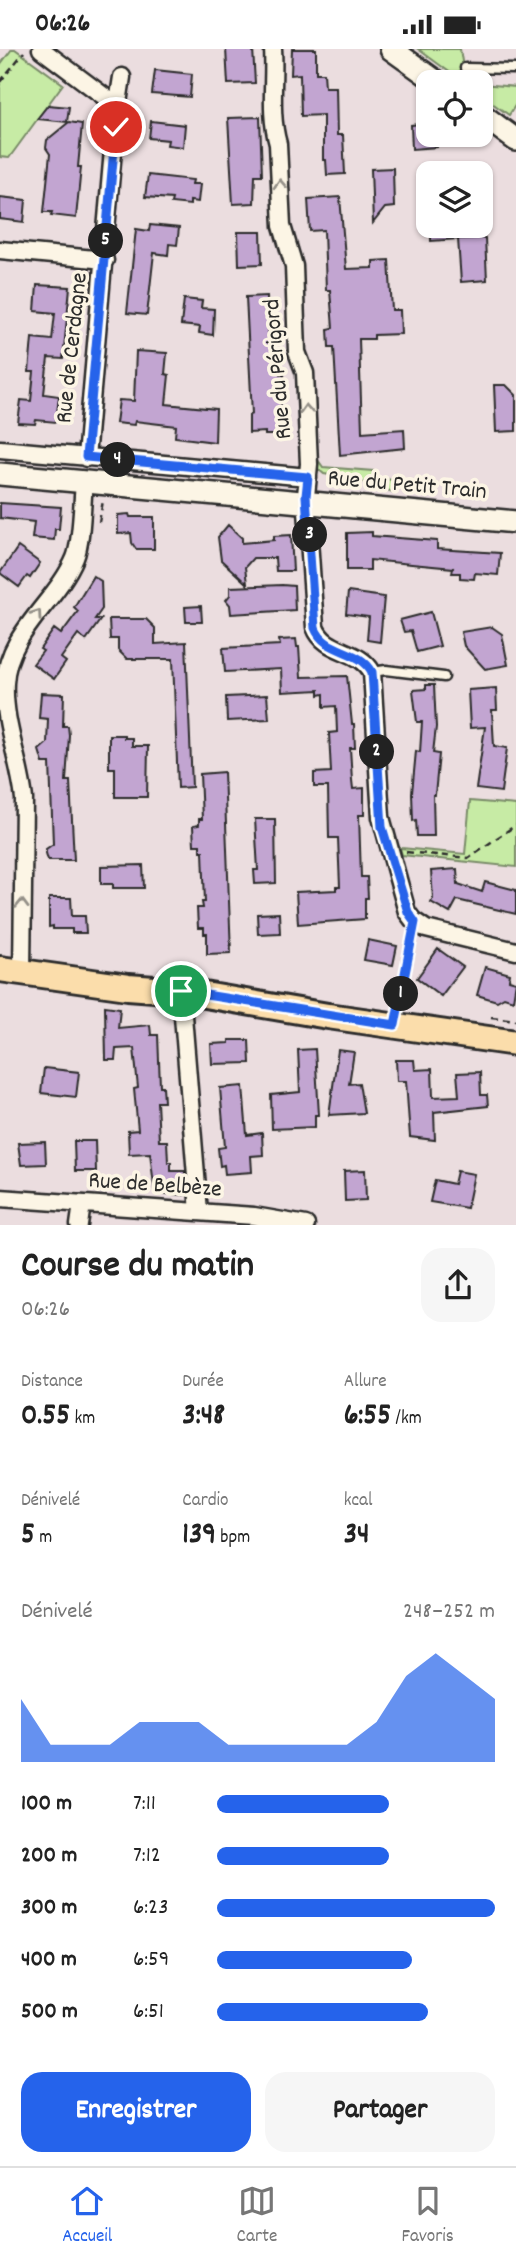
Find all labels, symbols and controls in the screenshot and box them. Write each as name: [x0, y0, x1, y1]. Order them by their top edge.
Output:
text: 06:26: [35, 6, 90, 43]
map controls: [416, 70, 493, 238]
button: locate: [416, 70, 493, 147]
pin: [86, 97, 146, 157]
icon: check: [97, 108, 135, 146]
button: layers: [416, 161, 493, 238]
one-way arrow: [273, 179, 288, 190]
pin: 5: [88, 223, 124, 259]
text: 5: [101, 227, 110, 254]
street label: Rue de Cerdagne: [48, 271, 98, 425]
street label: Rue du Périgord: [256, 297, 302, 441]
one-way arrow: [299, 403, 314, 414]
pin: 4: [100, 443, 136, 477]
text: 4: [114, 446, 121, 473]
street label: Rue du Petit Train: [326, 462, 488, 510]
pin: 3: [292, 517, 328, 553]
text: 3: [305, 521, 314, 548]
one-way arrow: [29, 609, 41, 622]
pin: 2: [360, 735, 394, 769]
text: 2: [372, 738, 381, 765]
one-way arrow: [15, 898, 30, 909]
pin: [151, 961, 211, 1021]
icon: arrive: [162, 972, 200, 1010]
pin: 1: [384, 977, 418, 1011]
text: 1: [398, 980, 403, 1007]
street label: Rue de Belbèze: [87, 1164, 223, 1208]
text: Course du matin: [21, 1240, 254, 1295]
button: share: [421, 1248, 495, 1322]
text: 06:26: [21, 1294, 70, 1327]
text: Distance: [21, 1369, 83, 1396]
text: Durée: [182, 1369, 224, 1396]
text: Allure: [344, 1369, 387, 1396]
text: 0.55: [21, 1396, 70, 1439]
text: 3:48: [182, 1396, 225, 1439]
text: 6:55: [344, 1396, 391, 1439]
text: km: [70, 1406, 95, 1433]
text: /km: [391, 1406, 422, 1433]
text: Dénivelé: [21, 1488, 80, 1515]
text: Cardio: [182, 1488, 229, 1515]
text: kcal: [344, 1488, 373, 1515]
text: 5: [21, 1515, 35, 1558]
text: 139: [182, 1515, 216, 1558]
text: 34: [344, 1515, 369, 1558]
text: m: [35, 1525, 52, 1552]
text: bpm: [216, 1525, 250, 1552]
text: Dénivelé: [21, 1596, 93, 1629]
text: 248–252 m: [403, 1596, 495, 1629]
text: 100 m: [21, 1788, 72, 1821]
text: 7:11: [133, 1788, 156, 1821]
text: 200 m: [21, 1840, 77, 1873]
text: 7:12: [133, 1840, 161, 1873]
text: 300 m: [21, 1892, 77, 1925]
text: 6:23: [133, 1892, 168, 1925]
text: 400 m: [21, 1944, 77, 1977]
text: 6:59: [133, 1944, 169, 1977]
text: 500 m: [21, 1996, 78, 2029]
text: 6:51: [133, 1996, 164, 2029]
button: Enregistrer: [21, 2072, 251, 2152]
button: Partager: [265, 2072, 495, 2152]
tab: Accueil: [62, 2182, 112, 2251]
tab: Carte: [237, 2182, 277, 2251]
tab: Favoris: [402, 2182, 454, 2251]

